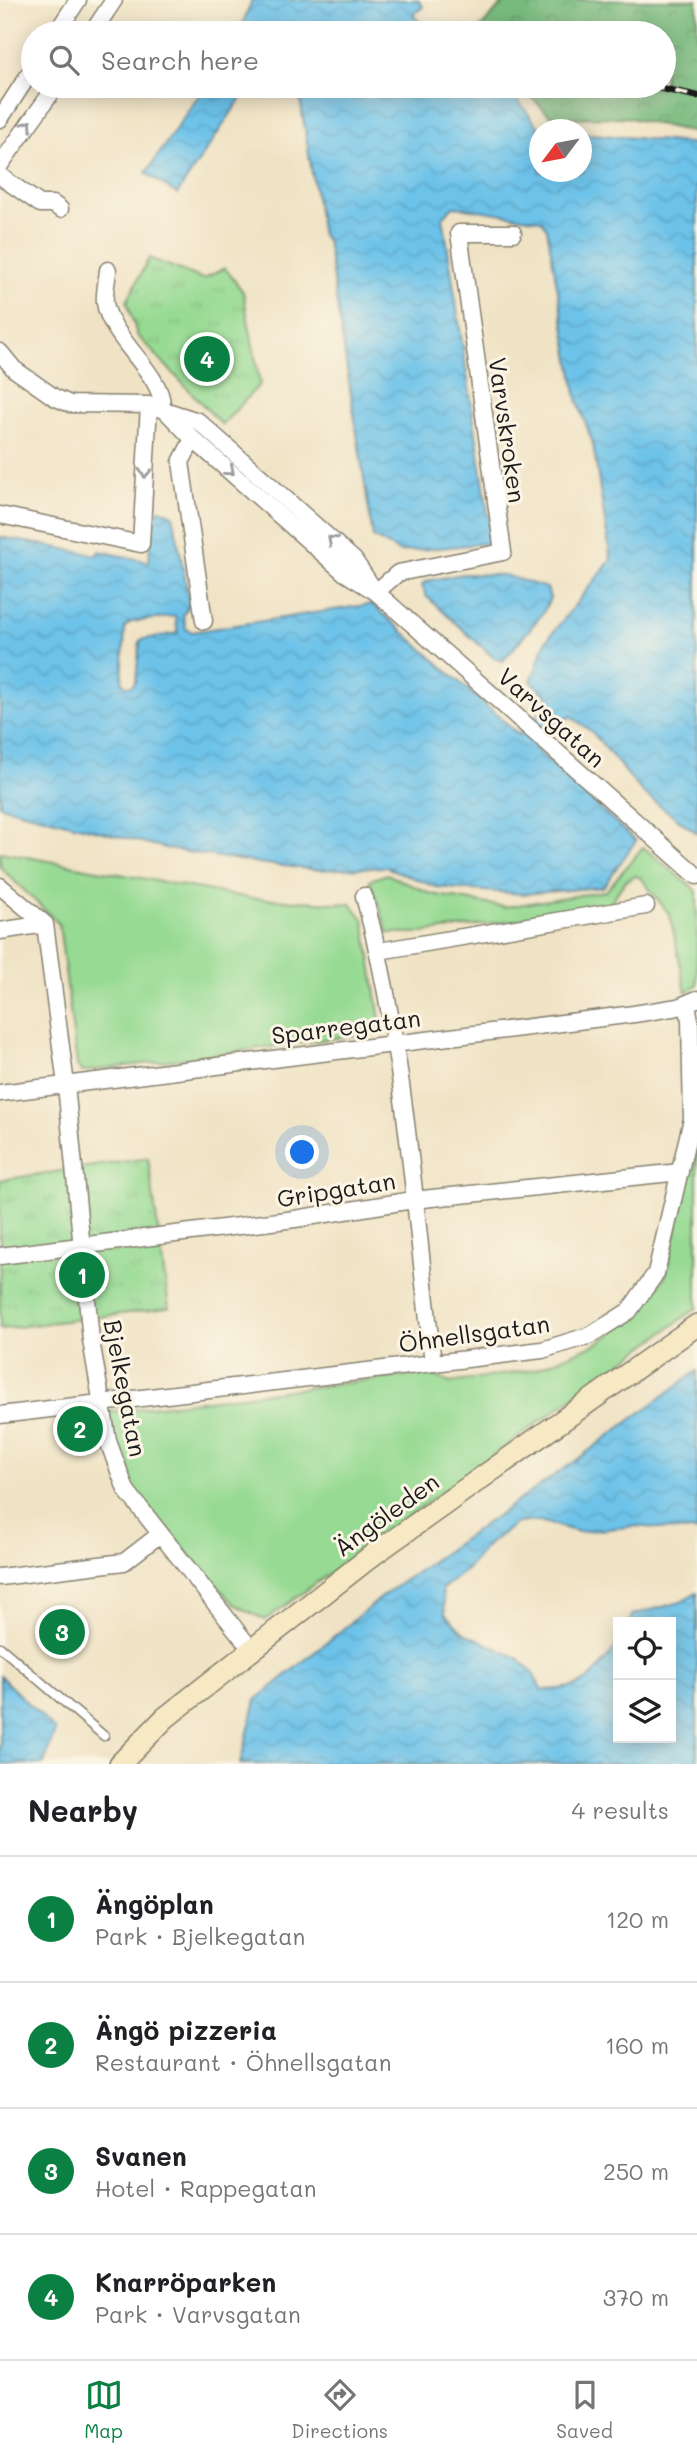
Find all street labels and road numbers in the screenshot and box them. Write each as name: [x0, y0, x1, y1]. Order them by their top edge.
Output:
street label: Varvskroken: [482, 355, 534, 505]
street label: Varvsgatan: [492, 660, 612, 774]
street label: Sparregatan: [270, 1001, 422, 1051]
street label: Gripgatan: [274, 1164, 398, 1214]
street label: Öhnellsgatan: [397, 1307, 551, 1359]
street label: Bjelkegatan: [98, 1317, 154, 1459]
street label: Ängöleden: [327, 1466, 445, 1562]

